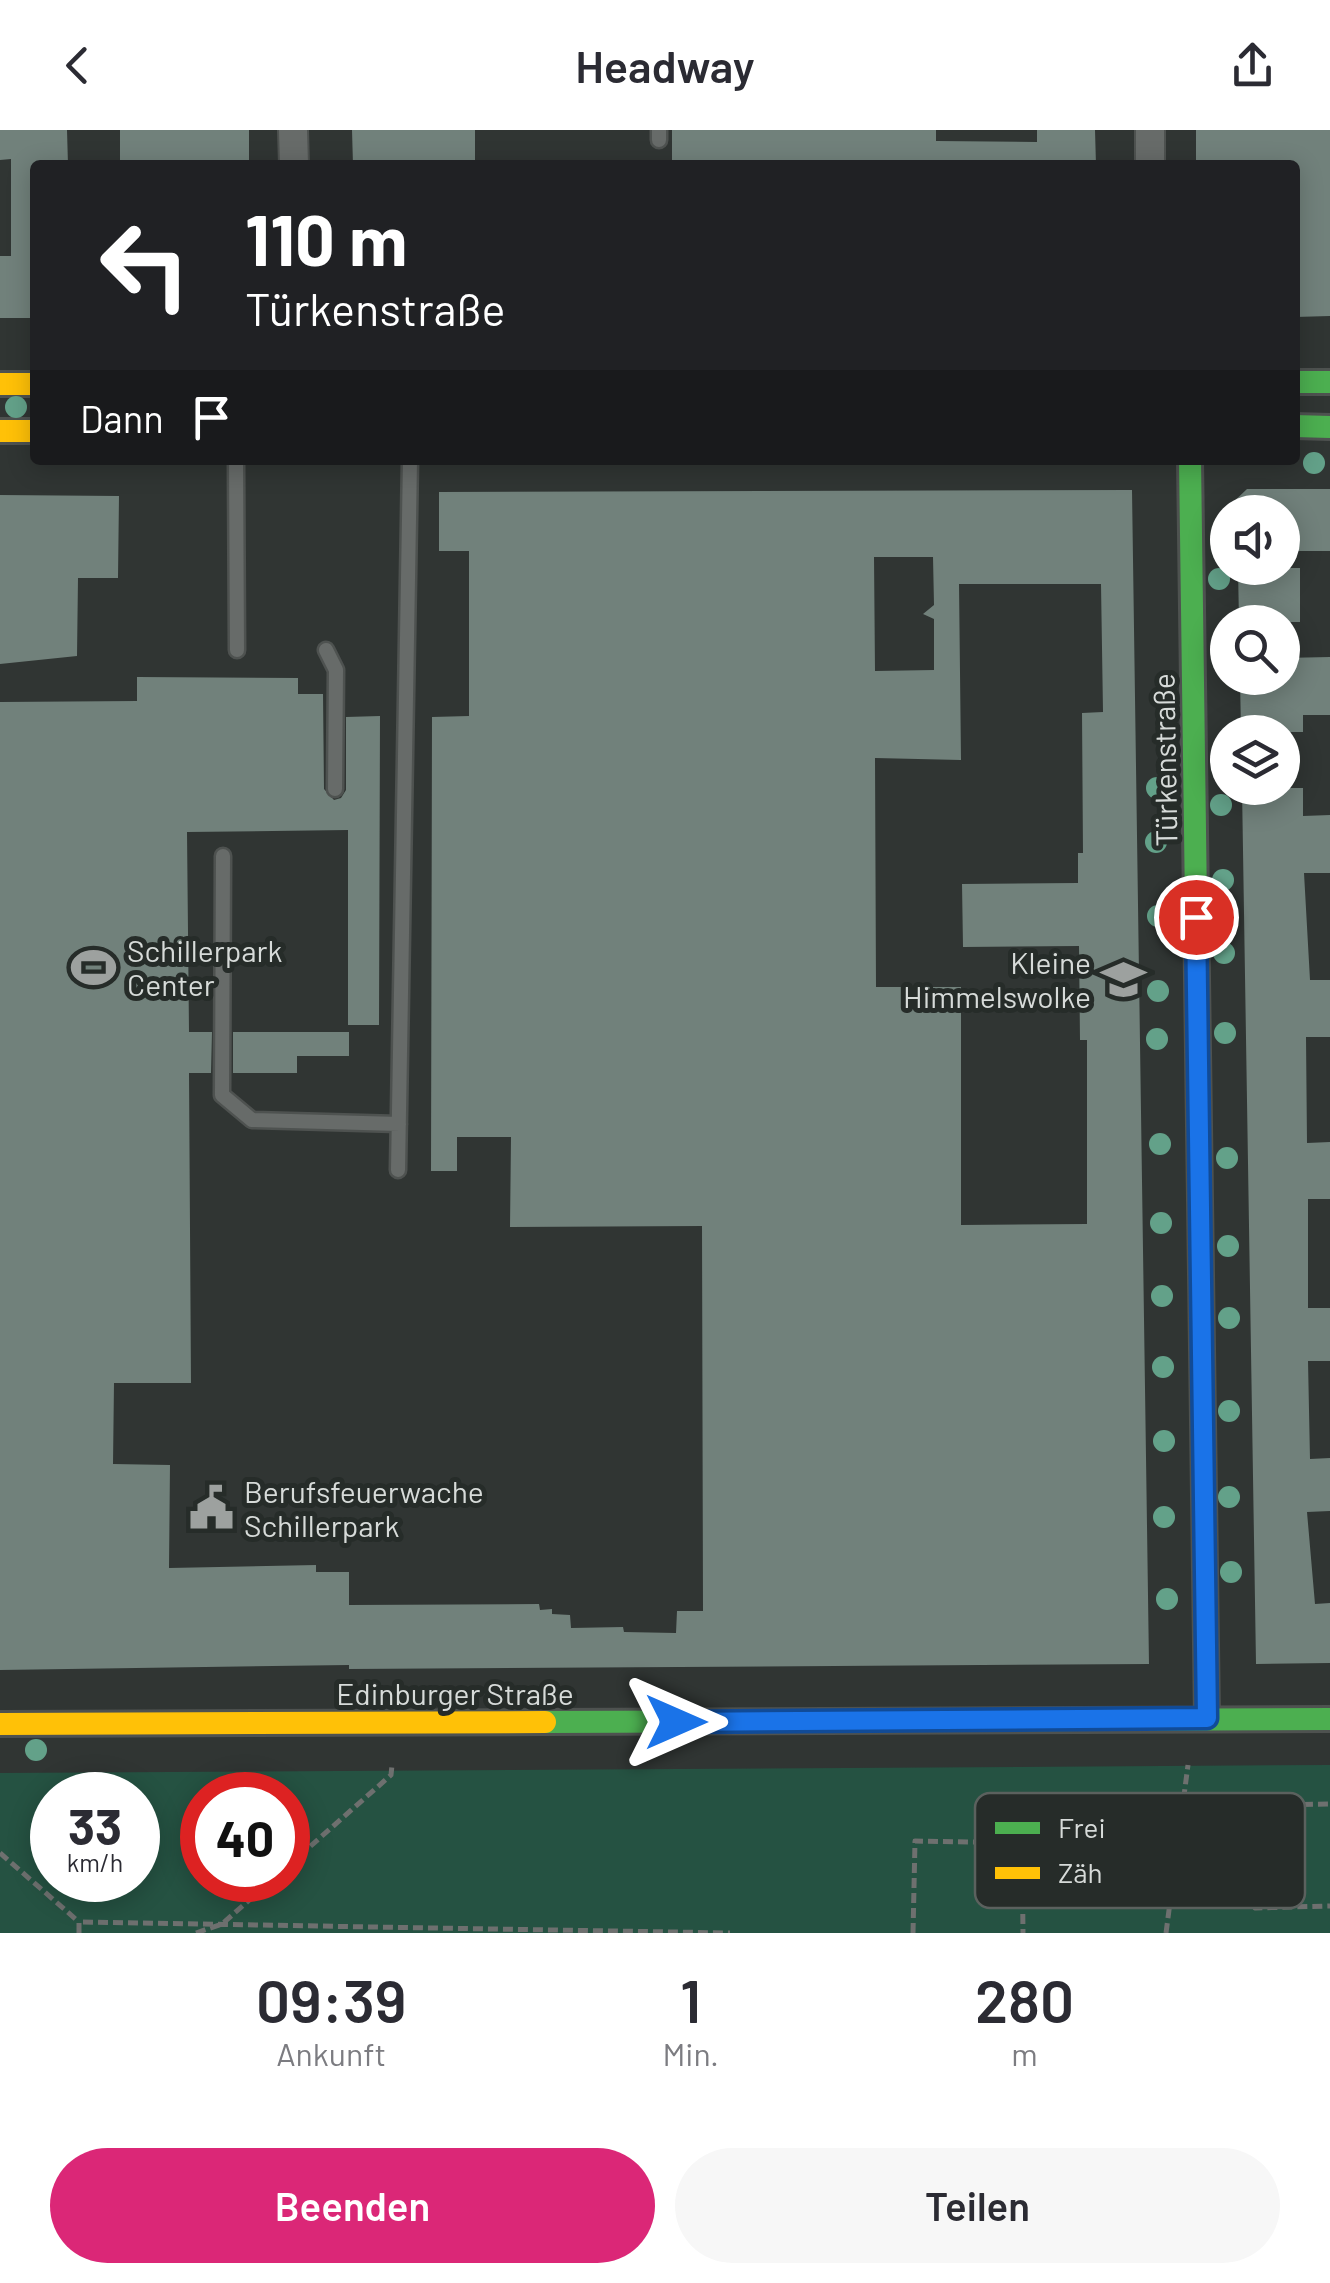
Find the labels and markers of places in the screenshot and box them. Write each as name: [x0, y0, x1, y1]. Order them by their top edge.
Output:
pin: [1154, 875, 1239, 960]
place label: Schillerpark Center: [127, 932, 283, 1002]
sports icon: Schillerpark Center: [70, 943, 118, 991]
place label: Kleine Himmelswolke: [903, 944, 1091, 1014]
school or university icon: Kleine Himmelswolke: [1100, 955, 1148, 1003]
place label: Berufsfeuerwache Schillerpark: [244, 1473, 484, 1543]
public building icon: Berufsfeuerwache Schillerpark: [187, 1484, 235, 1532]

